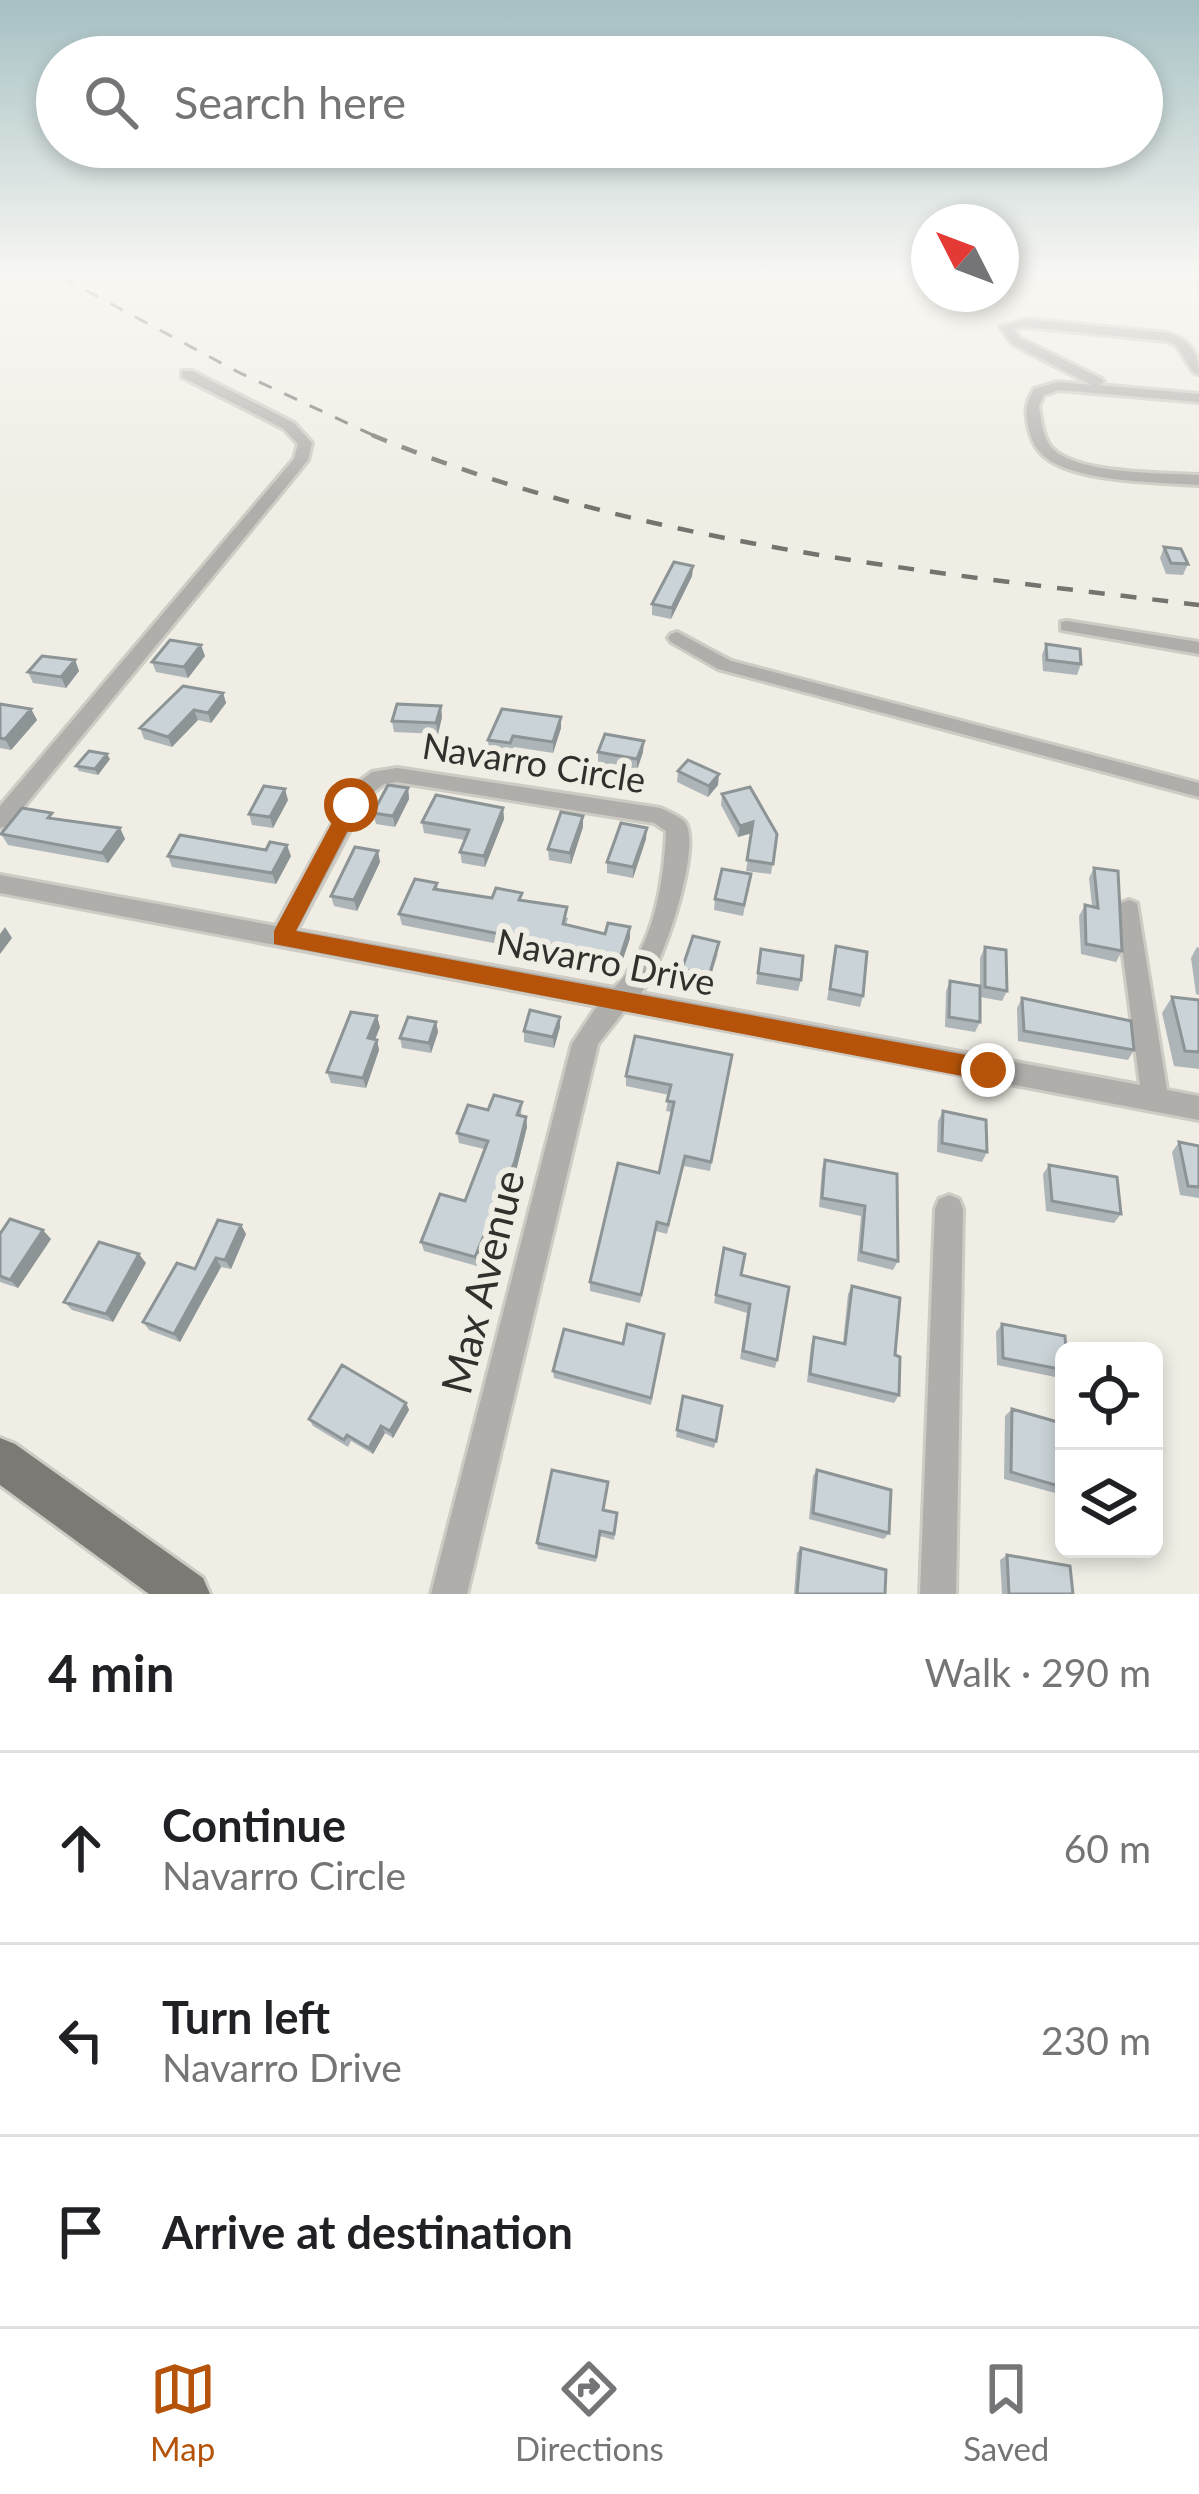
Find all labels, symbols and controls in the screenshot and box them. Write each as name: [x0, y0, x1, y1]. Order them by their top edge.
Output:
search box: [36, 36, 1163, 168]
icon: search: [78, 69, 144, 135]
text: Search here: [174, 75, 406, 129]
north arrow: [911, 204, 1019, 312]
street label: Navarro Circle: [419, 723, 649, 801]
route start: [324, 778, 378, 832]
street label: Navarro Drive: [493, 918, 719, 1004]
route end: [961, 1043, 1015, 1097]
street label: Max Avenue: [430, 1165, 534, 1399]
map controls: [1055, 1342, 1163, 1558]
button: locate: [1055, 1342, 1163, 1450]
button: layers: [1055, 1450, 1163, 1558]
text: 4 min: [48, 1642, 174, 1703]
text: Walk · 290 m: [924, 1649, 1151, 1695]
text: Continue: [162, 1798, 346, 1852]
icon: ahead: [48, 1815, 114, 1881]
text: 60 m: [1064, 1825, 1151, 1871]
text: Navarro Circle: [162, 1852, 406, 1898]
text: Turn left: [162, 1990, 330, 2044]
icon: left: [48, 2007, 114, 2073]
text: 230 m: [1041, 2017, 1151, 2063]
text: Navarro Drive: [162, 2044, 402, 2090]
icon: arrive: [48, 2199, 114, 2265]
text: Arrive at destination: [162, 2205, 573, 2259]
tab: Map: [150, 2356, 216, 2468]
tab: Directions: [515, 2356, 664, 2468]
tab: Saved: [963, 2356, 1049, 2468]

